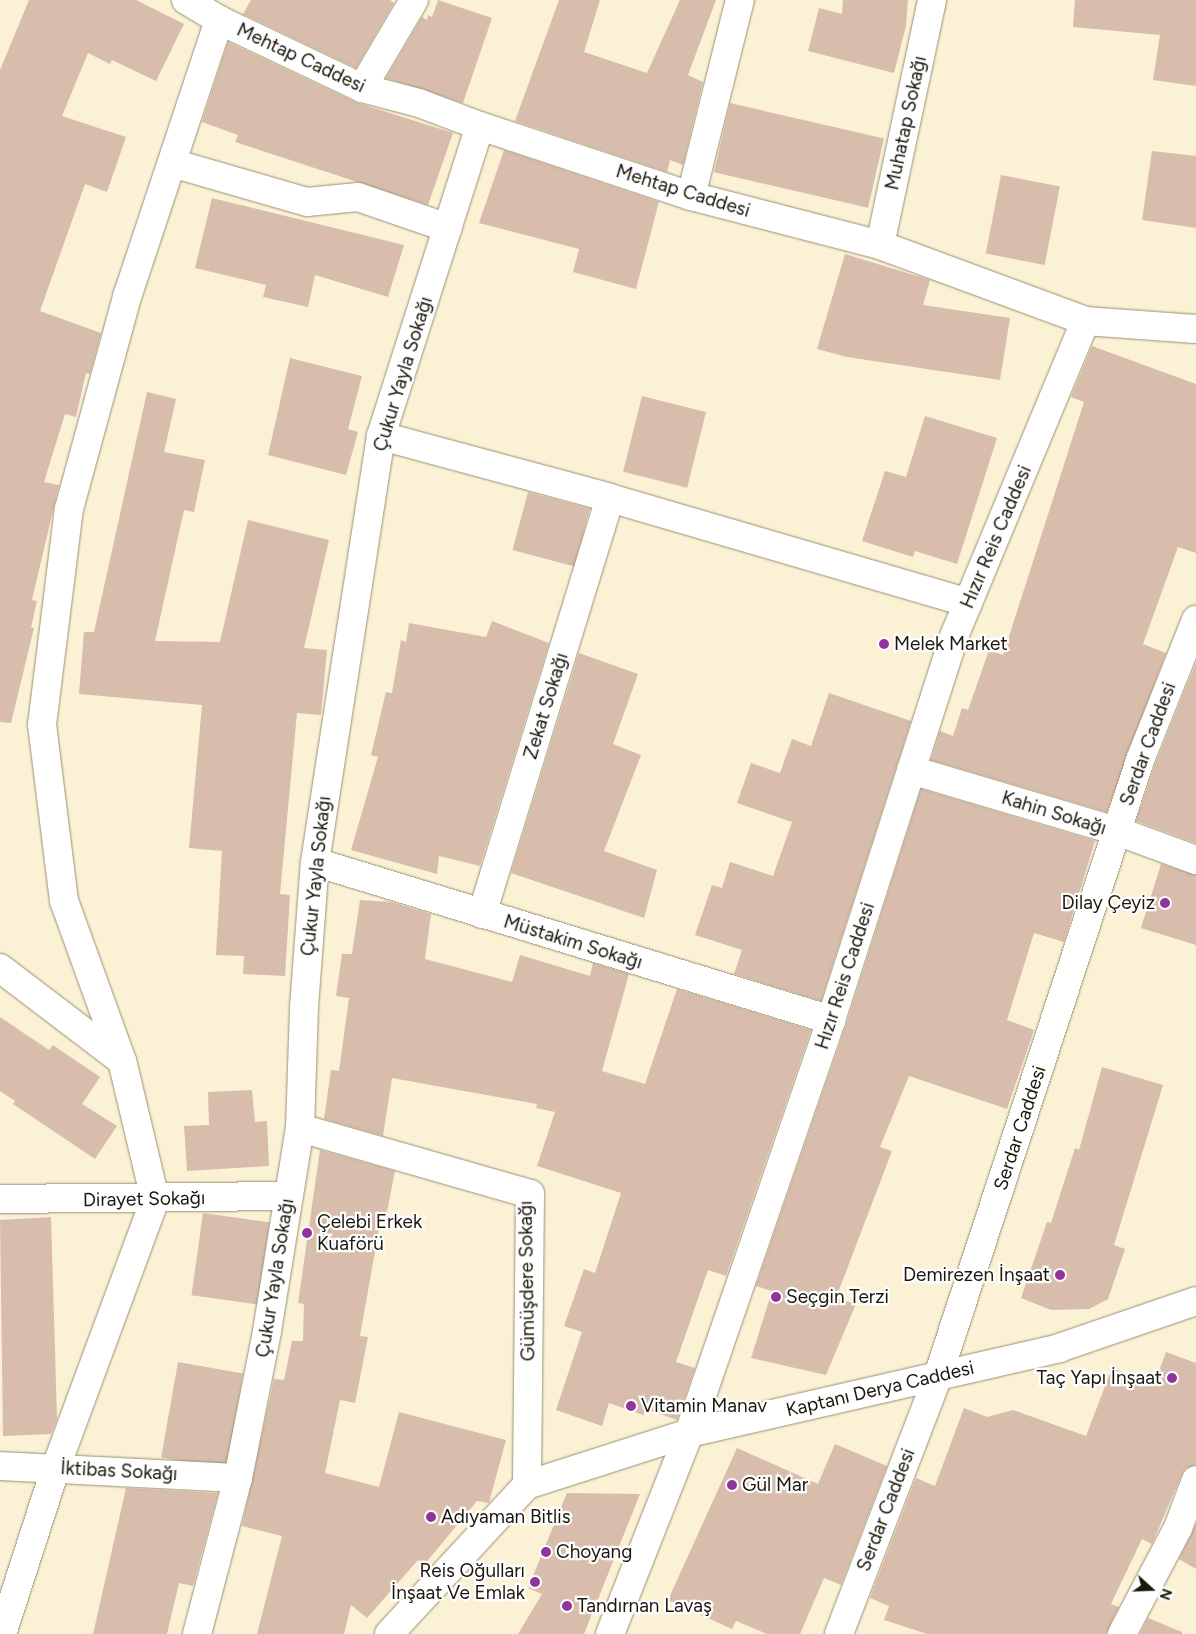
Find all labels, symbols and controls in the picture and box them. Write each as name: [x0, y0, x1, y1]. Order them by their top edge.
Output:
street label: Mehtap Caddesi: [233, 18, 369, 98]
street label: Muhatap Sokağı: [881, 54, 931, 192]
street label: Mehtap Caddesi: [613, 160, 753, 222]
street label: Çukur Yayla Sokağı: [369, 294, 437, 454]
street label: Hızır Reis Caddesi: [956, 462, 1036, 612]
place label: Melek Market: [894, 633, 1008, 655]
marker: Melek Market: [878, 638, 890, 650]
street label: Zekat Sokağı: [519, 650, 573, 762]
street label: Serdar Caddesi: [1115, 679, 1181, 809]
street label: Kahin Sokağı: [999, 786, 1109, 840]
street label: Çukur Yayla Sokağı: [296, 795, 336, 957]
place label: Dilay Çeyiz: [1062, 892, 1155, 914]
marker: Dilay Çeyiz: [1159, 897, 1171, 909]
street label: Hızır Reis Caddesi: [811, 900, 879, 1052]
street label: Müstakim Sokağı: [501, 910, 645, 974]
street label: Serdar Caddesi: [989, 1063, 1051, 1193]
street label: Dirayet Sokağı: [83, 1187, 205, 1211]
street label: Çukur Yayla Sokağı: [251, 1197, 299, 1359]
street label: Gümüşdere Sokağı: [514, 1200, 540, 1362]
place label: Çelebi Erkek Kuaförü: [317, 1211, 422, 1255]
marker: Çelebi Erkek Kuaförü: [301, 1227, 313, 1239]
place label: Demirezen İnşaat: [903, 1264, 1050, 1286]
marker: Demirezen İnşaat: [1054, 1269, 1066, 1281]
place label: Seçgin Terzi: [786, 1286, 889, 1308]
marker: Seçgin Terzi: [770, 1291, 782, 1303]
street label: Kaptanı Derya Caddesi: [784, 1356, 976, 1422]
place label: Taç Yapı İnşaat: [1036, 1367, 1162, 1389]
marker: Taç Yapı İnşaat: [1166, 1372, 1178, 1384]
place label: Vitamin Manav: [641, 1395, 767, 1417]
marker: Vitamin Manav: [625, 1400, 637, 1412]
street label: Serdar Caddesi: [852, 1445, 920, 1575]
street label: İktibas Sokağı: [60, 1457, 178, 1485]
place label: Gül Mar: [742, 1474, 808, 1496]
marker: Gül Mar: [726, 1479, 738, 1491]
place label: Adıyaman Bitlis: [441, 1506, 571, 1528]
marker: Adıyaman Bitlis: [425, 1511, 437, 1523]
place label: Choyang: [556, 1541, 632, 1563]
marker: Choyang: [540, 1546, 552, 1558]
place label: Reis Oğulları İnşaat Ve Emlak: [391, 1560, 525, 1604]
north arrow: [1126, 1564, 1176, 1614]
marker: Reis Oğulları İnşaat Ve Emlak: [529, 1576, 541, 1588]
text: N: [1156, 1586, 1175, 1602]
place label: Tandırnan Lavaş: [577, 1595, 712, 1617]
marker: Tandırnan Lavaş: [561, 1600, 573, 1612]

